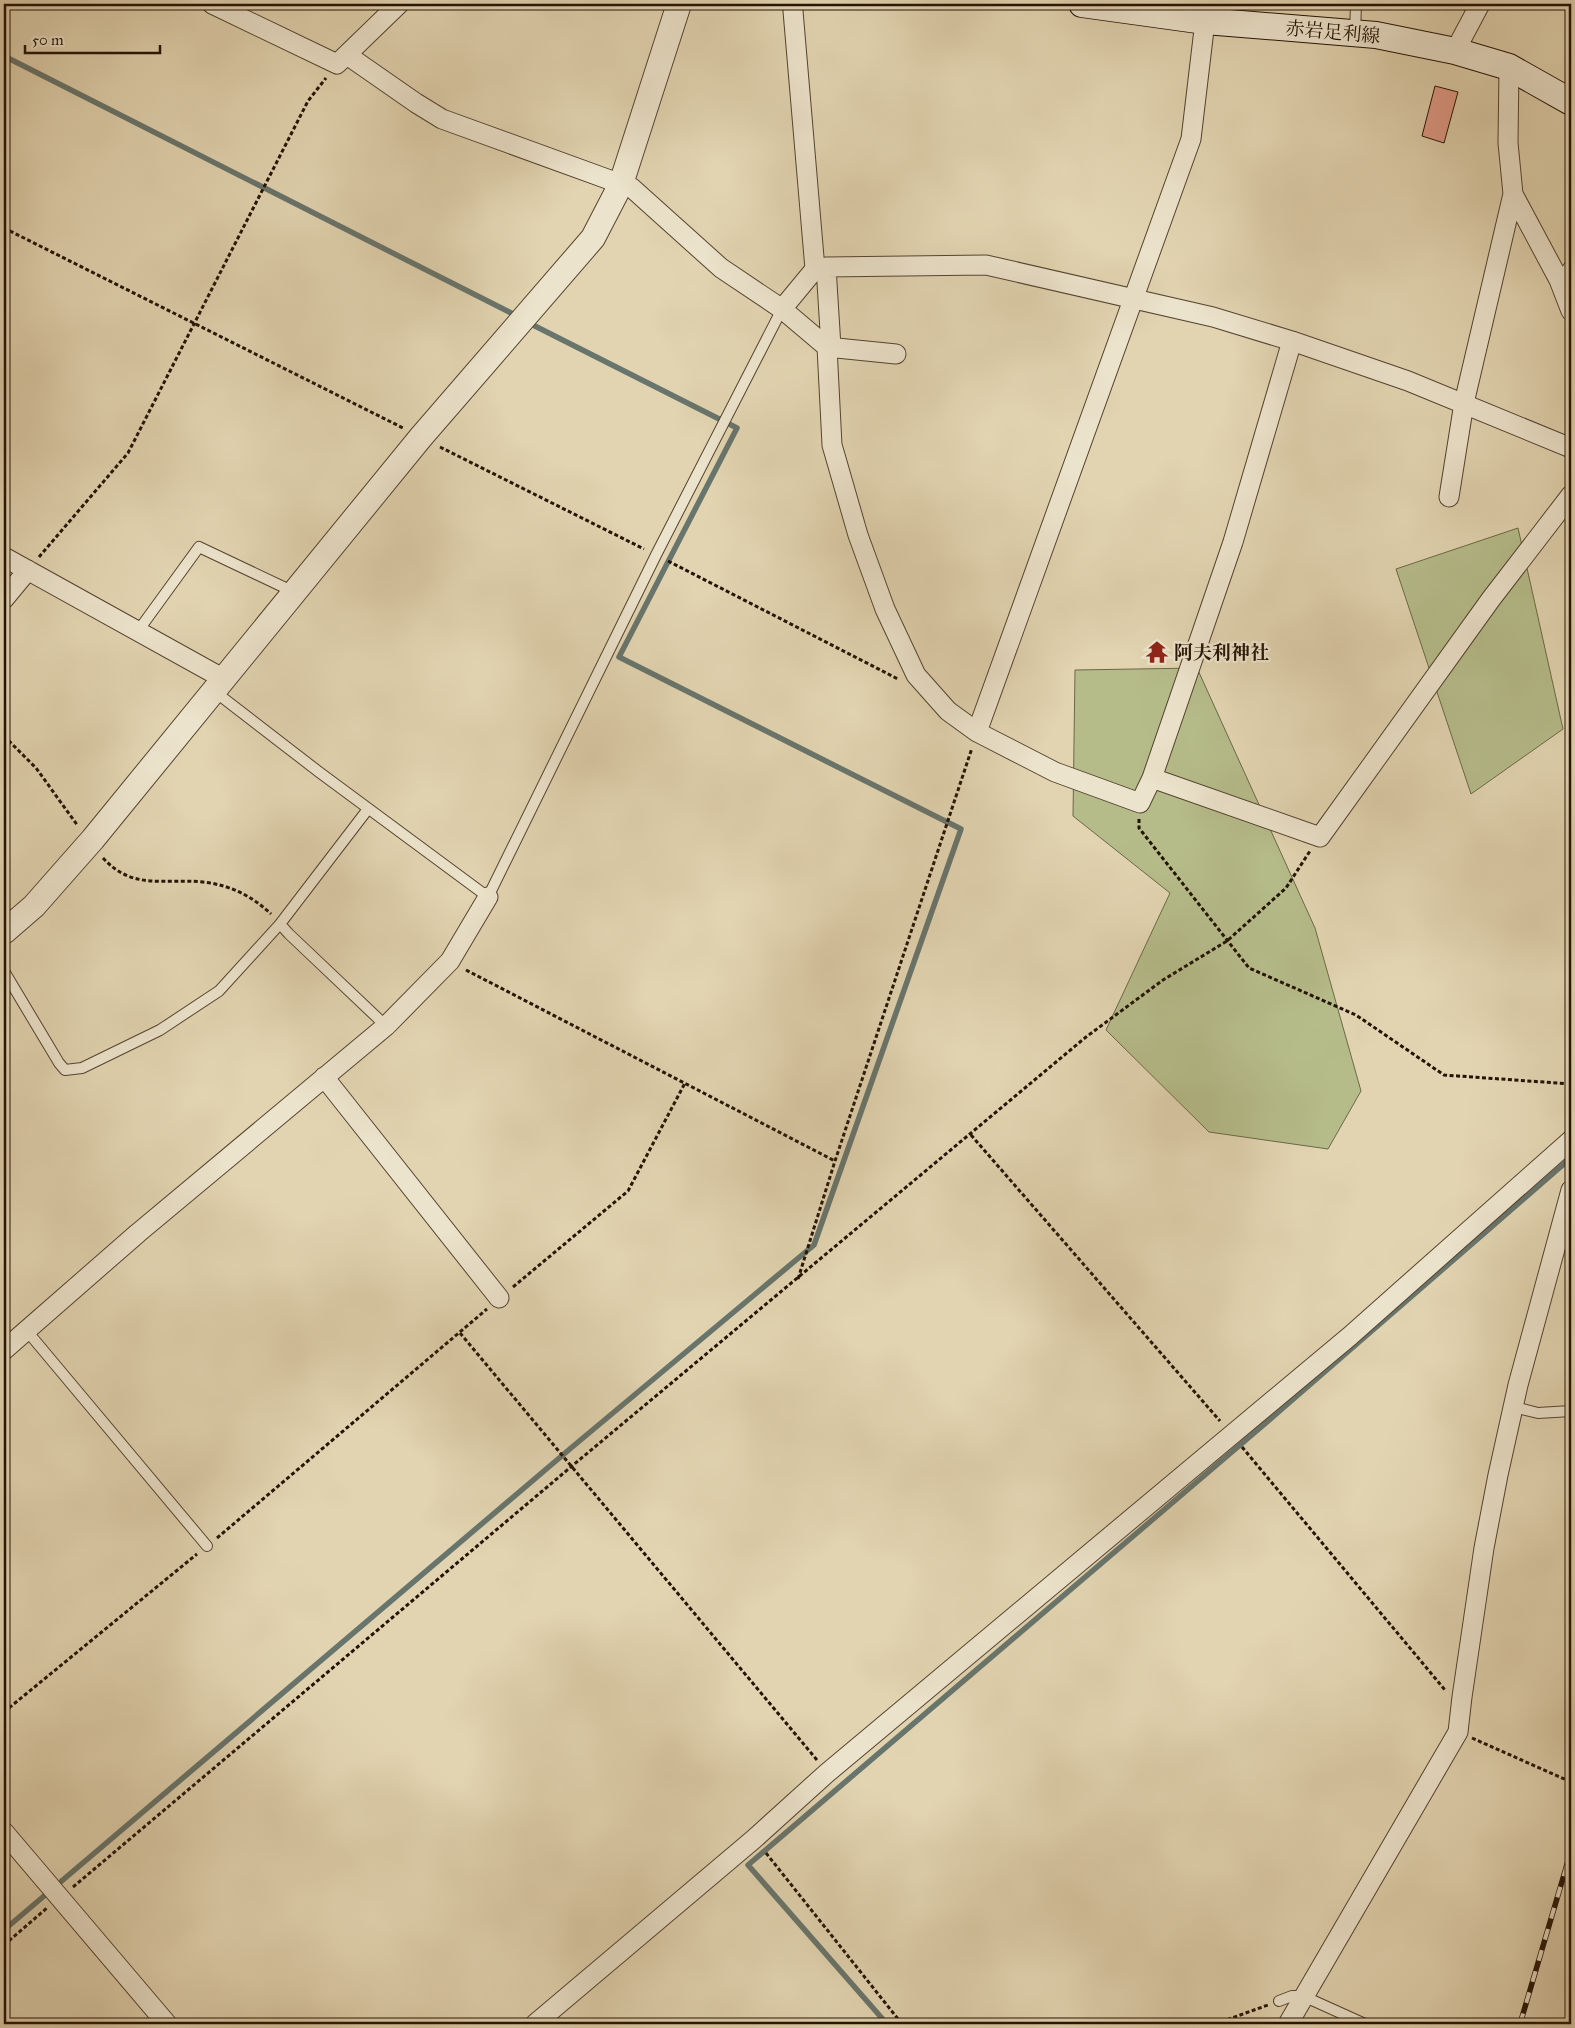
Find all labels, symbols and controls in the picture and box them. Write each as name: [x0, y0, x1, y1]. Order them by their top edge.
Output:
street label: 赤岩足利線: [1285, 16, 1381, 48]
scale bar: [25, 22, 160, 54]
text: 50 m: [32, 31, 64, 49]
temple icon: 阿夫利神社: [1144, 639, 1170, 665]
place label: 阿夫利神社: [1174, 641, 1269, 664]

